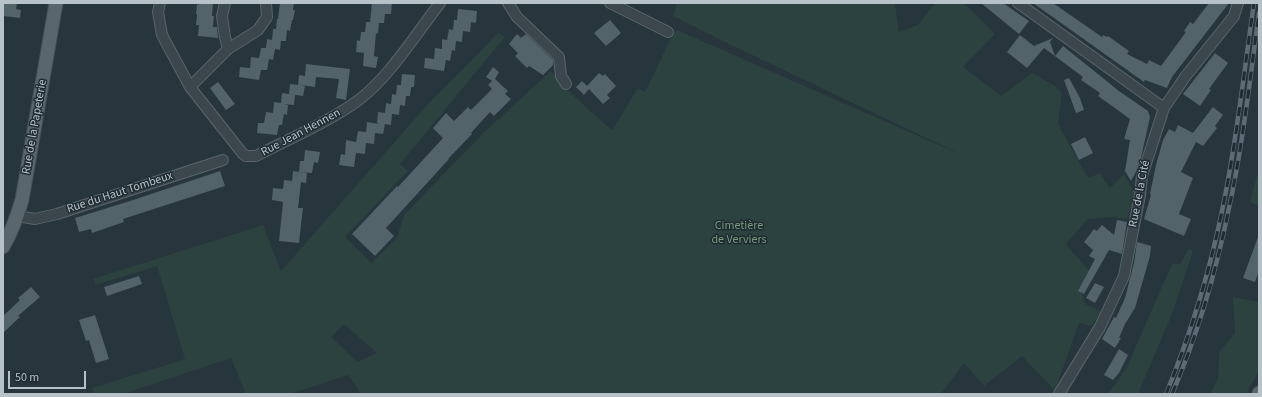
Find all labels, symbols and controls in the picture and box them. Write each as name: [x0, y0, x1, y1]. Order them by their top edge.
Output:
street label: Rue de la Papeterie: [20, 78, 50, 176]
street label: Rue Jean Hennen: [259, 106, 343, 160]
street label: Rue de la Cité: [1126, 159, 1154, 229]
street label: Rue du Haut Tombeux: [65, 169, 175, 217]
park label: Cimetière de Verviers: [711, 219, 767, 247]
scale bar: [10, 363, 88, 389]
text: 50 m: [15, 369, 39, 386]

